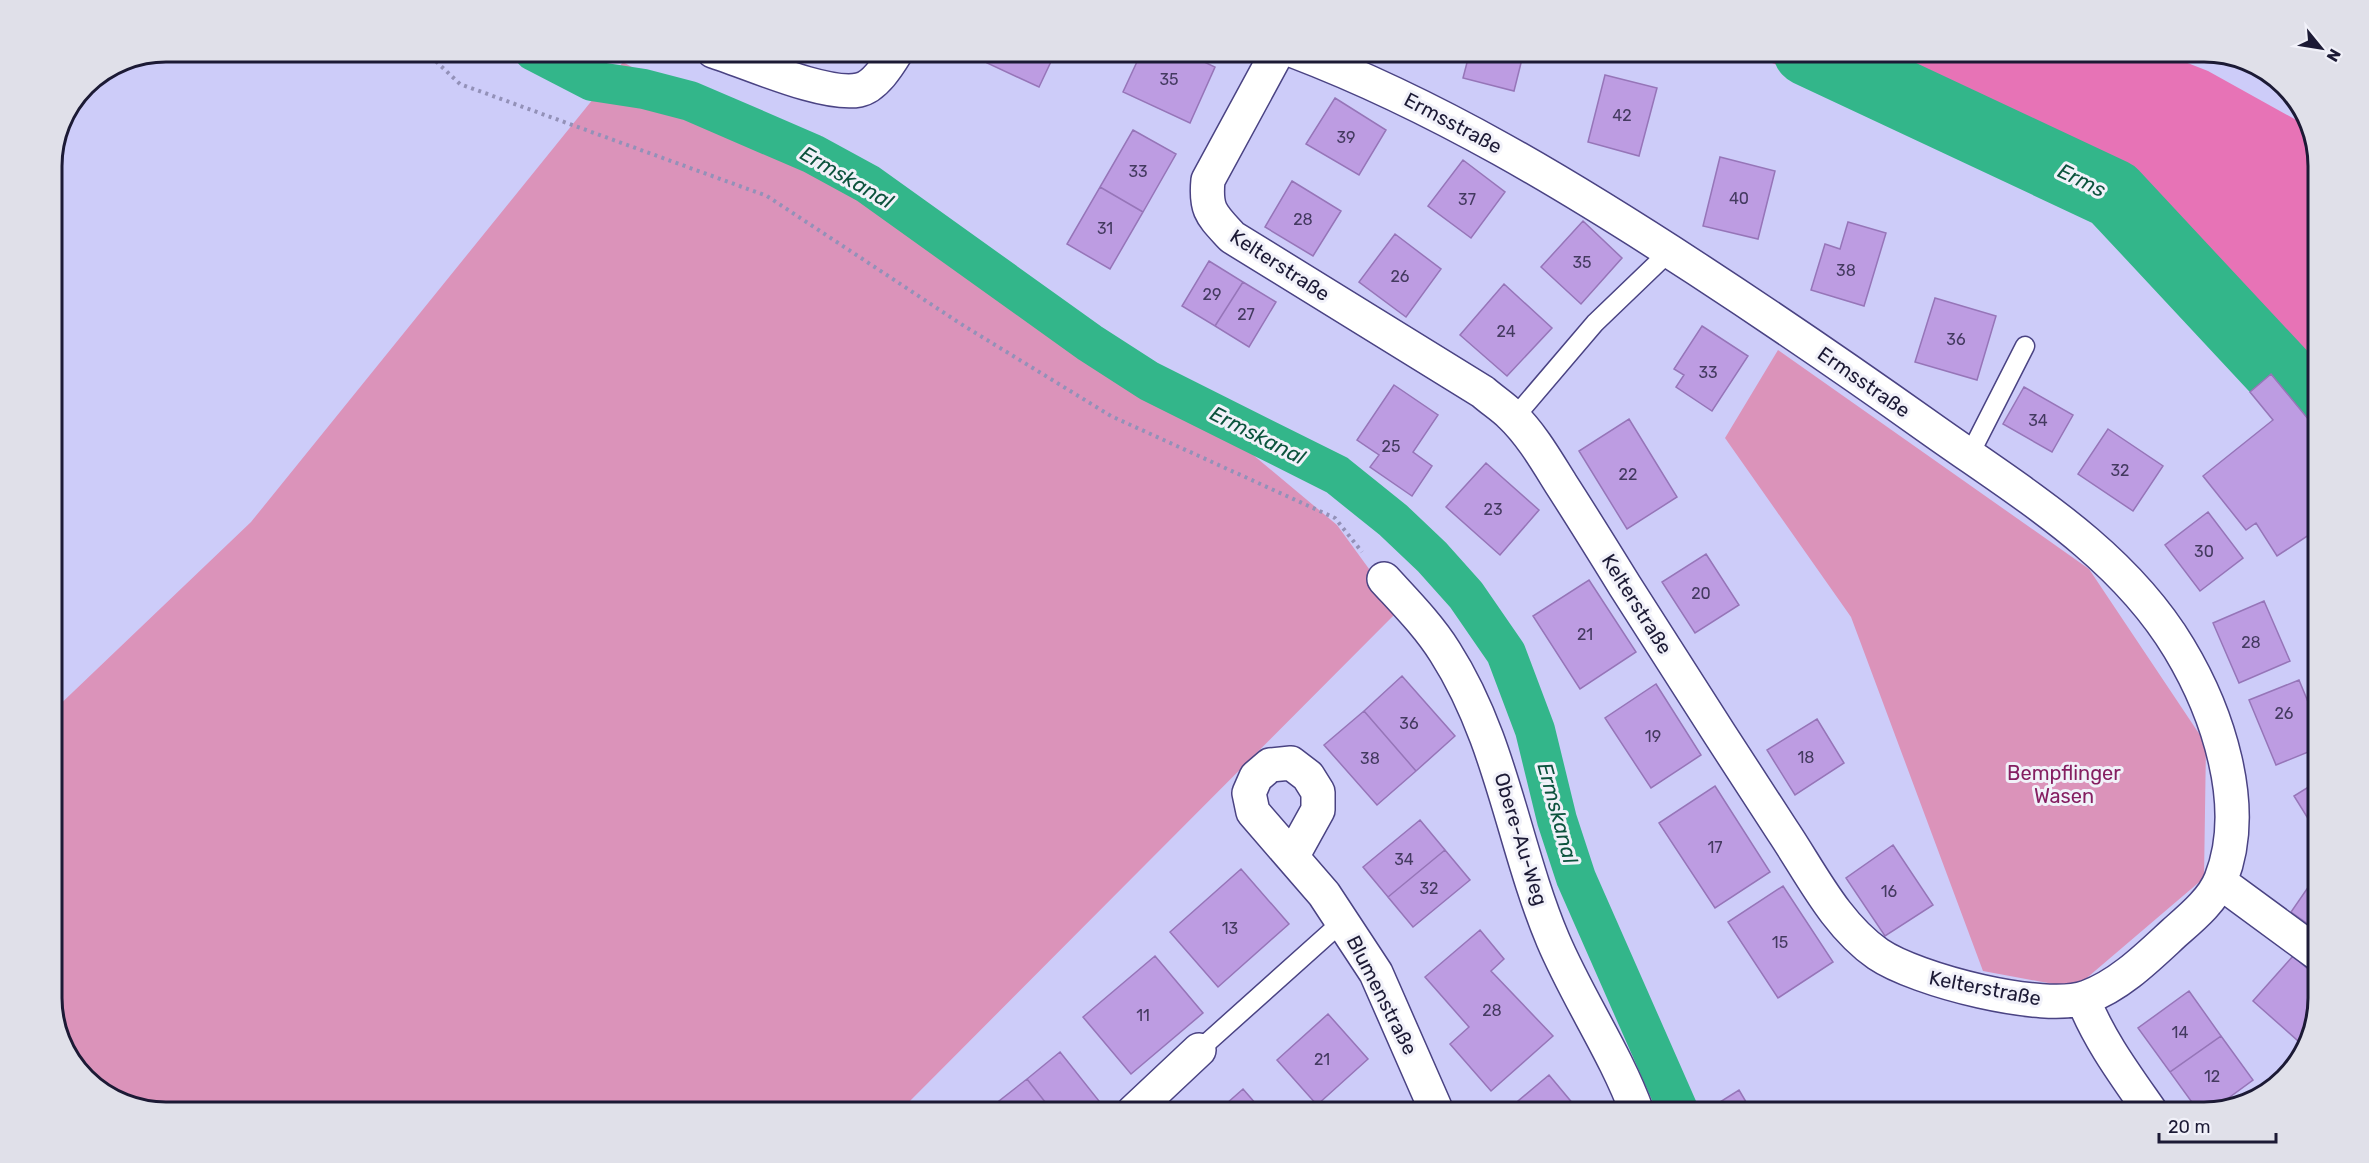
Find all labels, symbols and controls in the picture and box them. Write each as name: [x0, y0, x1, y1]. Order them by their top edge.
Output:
north arrow: [2291, 18, 2351, 78]
text: N: [2322, 46, 2345, 65]
house number: 35: [1159, 70, 1179, 89]
street label: Ermsstraße: [1400, 87, 1506, 159]
house number: 42: [1612, 106, 1632, 125]
house number: 39: [1336, 128, 1356, 147]
water label: Ermskanal: [796, 140, 899, 214]
water label: Erms: [2054, 158, 2110, 202]
house number: 33: [1128, 162, 1148, 181]
house number: 40: [1729, 189, 1749, 208]
house number: 37: [1458, 190, 1476, 209]
house number: 28: [1293, 210, 1313, 229]
house number: 31: [1097, 219, 1113, 238]
street label: Kelterstraße: [1226, 224, 1334, 306]
house number: 35: [1572, 253, 1592, 272]
house number: 38: [1836, 261, 1856, 280]
house number: 26: [1390, 267, 1410, 286]
house number: 29: [1203, 285, 1221, 304]
house number: 27: [1237, 305, 1255, 324]
house number: 24: [1496, 322, 1516, 341]
house number: 36: [1946, 330, 1966, 349]
street label: Ermsstraße: [1813, 341, 1915, 423]
house number: 33: [1698, 363, 1718, 382]
water label: Ermskanal: [1206, 400, 1311, 470]
house number: 34: [2028, 411, 2048, 430]
house number: 25: [1382, 437, 1400, 456]
house number: 32: [2110, 461, 2130, 480]
house number: 22: [1619, 465, 1637, 484]
house number: 23: [1483, 500, 1503, 519]
house number: 30: [2194, 542, 2214, 561]
street label: Kelterstraße: [1597, 549, 1677, 659]
house number: 20: [1691, 584, 1711, 603]
house number: 21: [1577, 625, 1593, 644]
house number: 28: [2241, 633, 2261, 652]
house number: 26: [2274, 704, 2294, 723]
house number: 36: [1399, 714, 1419, 733]
house number: 19: [1645, 727, 1661, 746]
house number: 18: [1797, 748, 1815, 767]
house number: 38: [1360, 749, 1380, 768]
water label: Ermskanal: [1533, 760, 1584, 867]
park label: Bempflinger Wasen: [2007, 761, 2121, 808]
street label: Obere-Au-Weg: [1489, 770, 1553, 908]
house number: 17: [1707, 838, 1723, 857]
house number: 34: [1394, 850, 1414, 869]
house number: 32: [1419, 879, 1439, 898]
house number: 16: [1881, 882, 1898, 901]
house number: 13: [1222, 919, 1238, 938]
street label: Blumenstraße: [1342, 931, 1422, 1059]
house number: 15: [1772, 933, 1788, 952]
street label: Kelterstraße: [1927, 965, 2043, 1011]
house number: 28: [1482, 1001, 1502, 1020]
house number: 11: [1136, 1006, 1150, 1025]
house number: 14: [2172, 1023, 2188, 1042]
house number: 21: [1314, 1050, 1330, 1069]
house number: 12: [2204, 1067, 2220, 1086]
scale bar: [2159, 1106, 2276, 1144]
text: 20 m: [2168, 1116, 2210, 1138]

